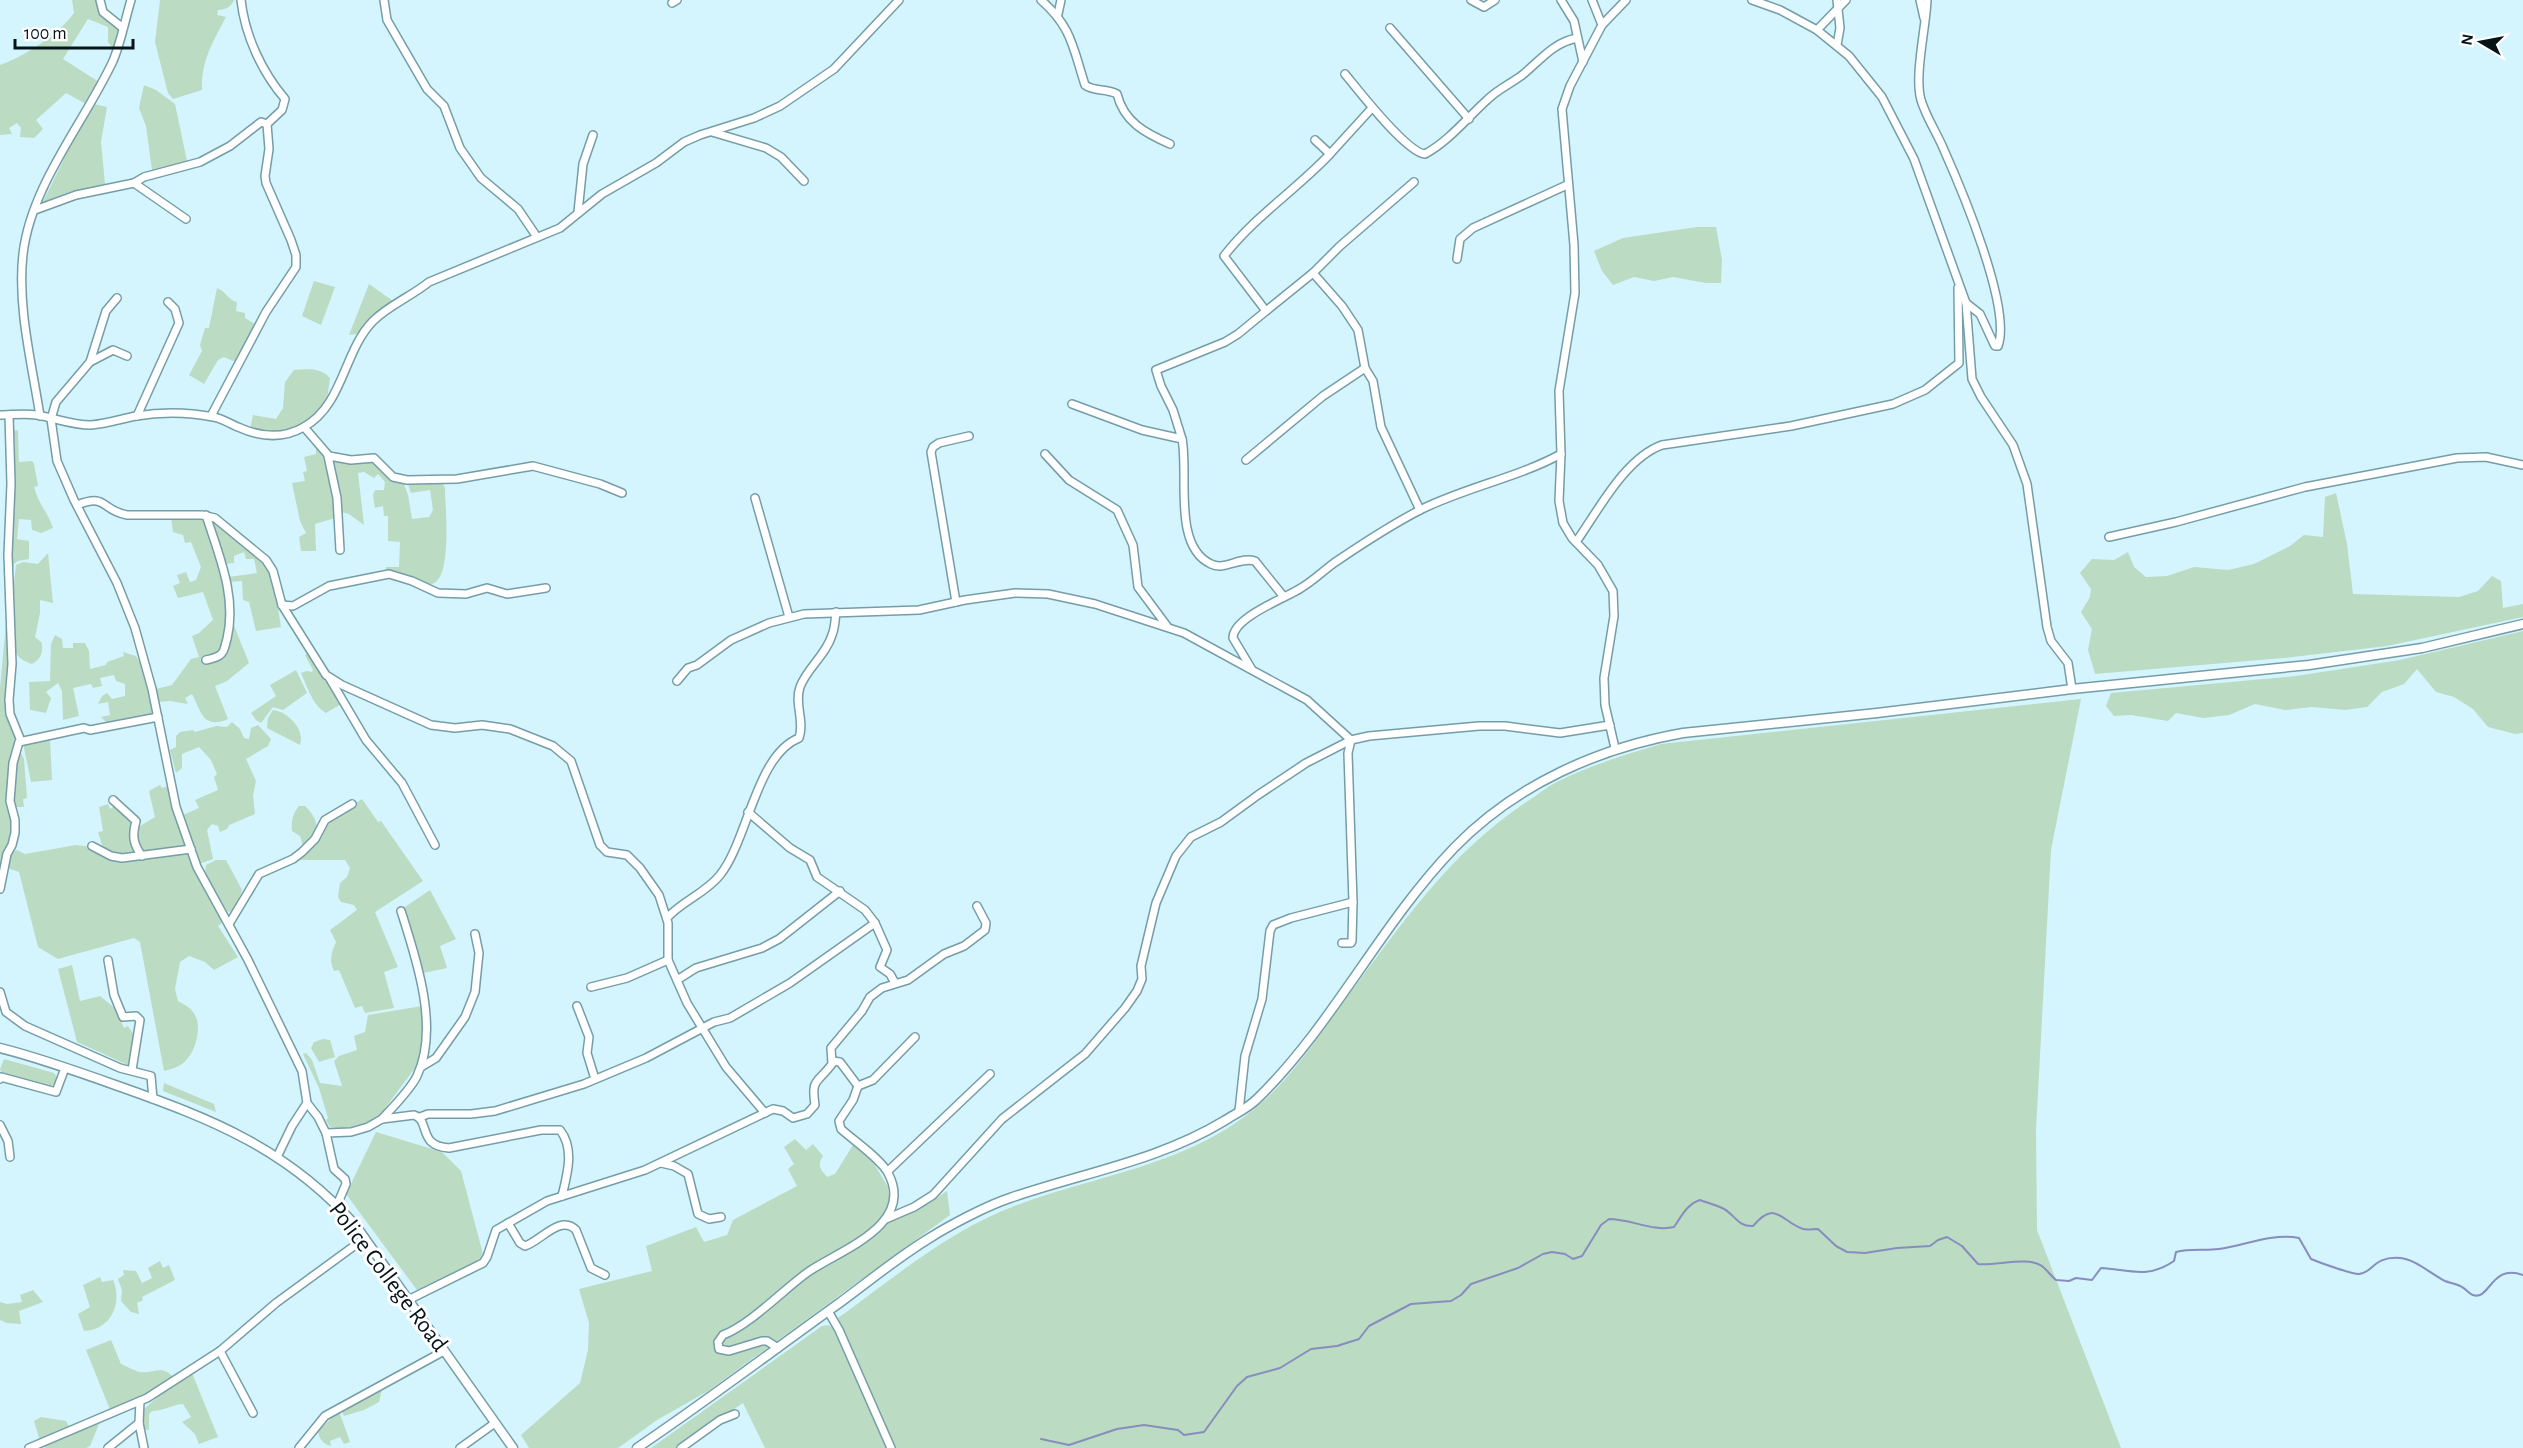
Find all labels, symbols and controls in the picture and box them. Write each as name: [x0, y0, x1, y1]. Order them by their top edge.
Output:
scale bar: [15, 12, 134, 50]
north arrow: [2451, 12, 2511, 72]
text: 100 m: [24, 25, 67, 43]
text: N: [2458, 33, 2476, 46]
street label: Police College Road: [324, 1198, 452, 1356]

